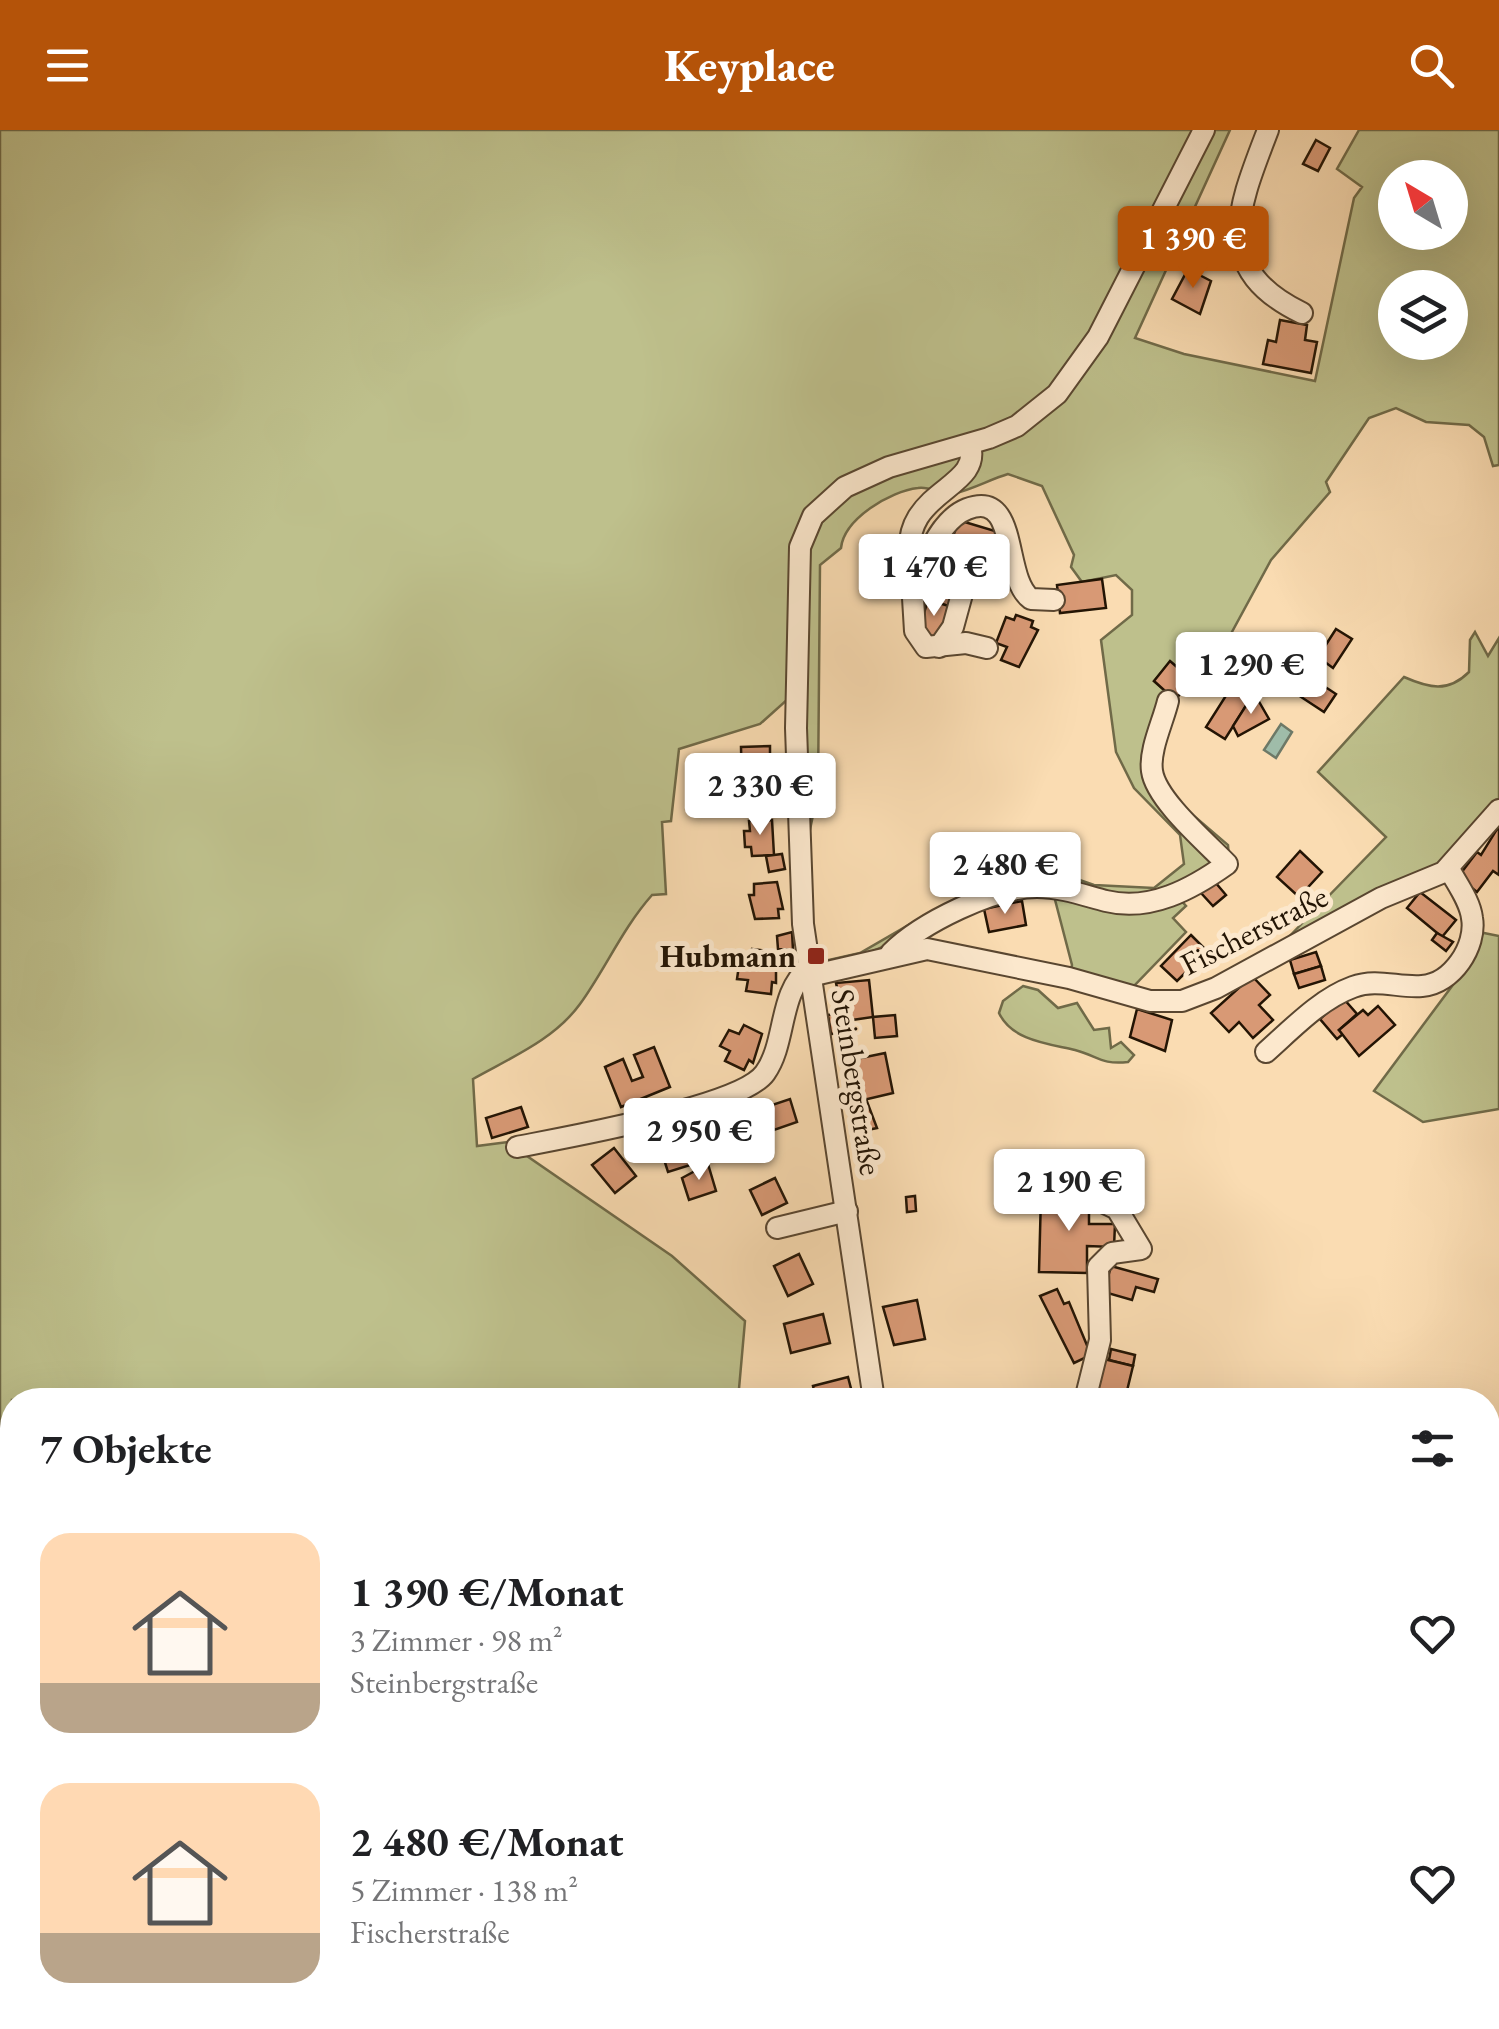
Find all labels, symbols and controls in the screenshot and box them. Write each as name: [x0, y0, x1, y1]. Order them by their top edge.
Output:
text: Keyplace: [664, 36, 835, 94]
icon: menu: [40, 38, 95, 93]
icon: search: [1404, 38, 1459, 93]
north arrow: [1378, 160, 1468, 250]
map controls: [1378, 160, 1468, 360]
pin: 1 390 €: [1101, 206, 1285, 291]
text: 1 390 €: [1140, 217, 1246, 259]
button: layers: [1378, 270, 1468, 360]
pin: 1 470 €: [842, 534, 1026, 619]
text: 1 470 €: [881, 545, 987, 587]
pin: 1 290 €: [1159, 632, 1343, 717]
text: 1 290 €: [1198, 643, 1304, 685]
pin: 2 330 €: [668, 753, 852, 838]
text: 2 330 €: [707, 764, 813, 806]
pin: 2 480 €: [913, 832, 1097, 917]
text: 2 480 €: [952, 843, 1058, 885]
street label: Fischerstraße: [1173, 875, 1335, 985]
place label: Hubmann: [660, 935, 796, 977]
marker: Hubmann: [805, 945, 827, 967]
street label: Steinbergstraße: [822, 986, 892, 1178]
pin: 2 950 €: [607, 1098, 791, 1183]
text: 2 950 €: [646, 1109, 752, 1151]
pin: 2 190 €: [977, 1149, 1161, 1234]
text: 2 190 €: [1016, 1160, 1122, 1202]
text: 7 Objekte: [40, 1421, 212, 1476]
icon: filters: [1405, 1421, 1460, 1476]
text: 1 390 €/Monat: [350, 1564, 624, 1619]
icon: home: [120, 1573, 240, 1693]
icon: heart: [1405, 1606, 1460, 1661]
text: 3 Zimmer · 98 m²: [350, 1619, 563, 1661]
text: Steinbergstraße: [350, 1661, 538, 1703]
text: 2 480 €/Monat: [350, 1814, 624, 1869]
icon: home: [120, 1823, 240, 1943]
icon: heart: [1405, 1856, 1460, 1911]
text: 5 Zimmer · 138 m²: [350, 1869, 578, 1911]
text: Fischerstraße: [350, 1911, 510, 1953]

